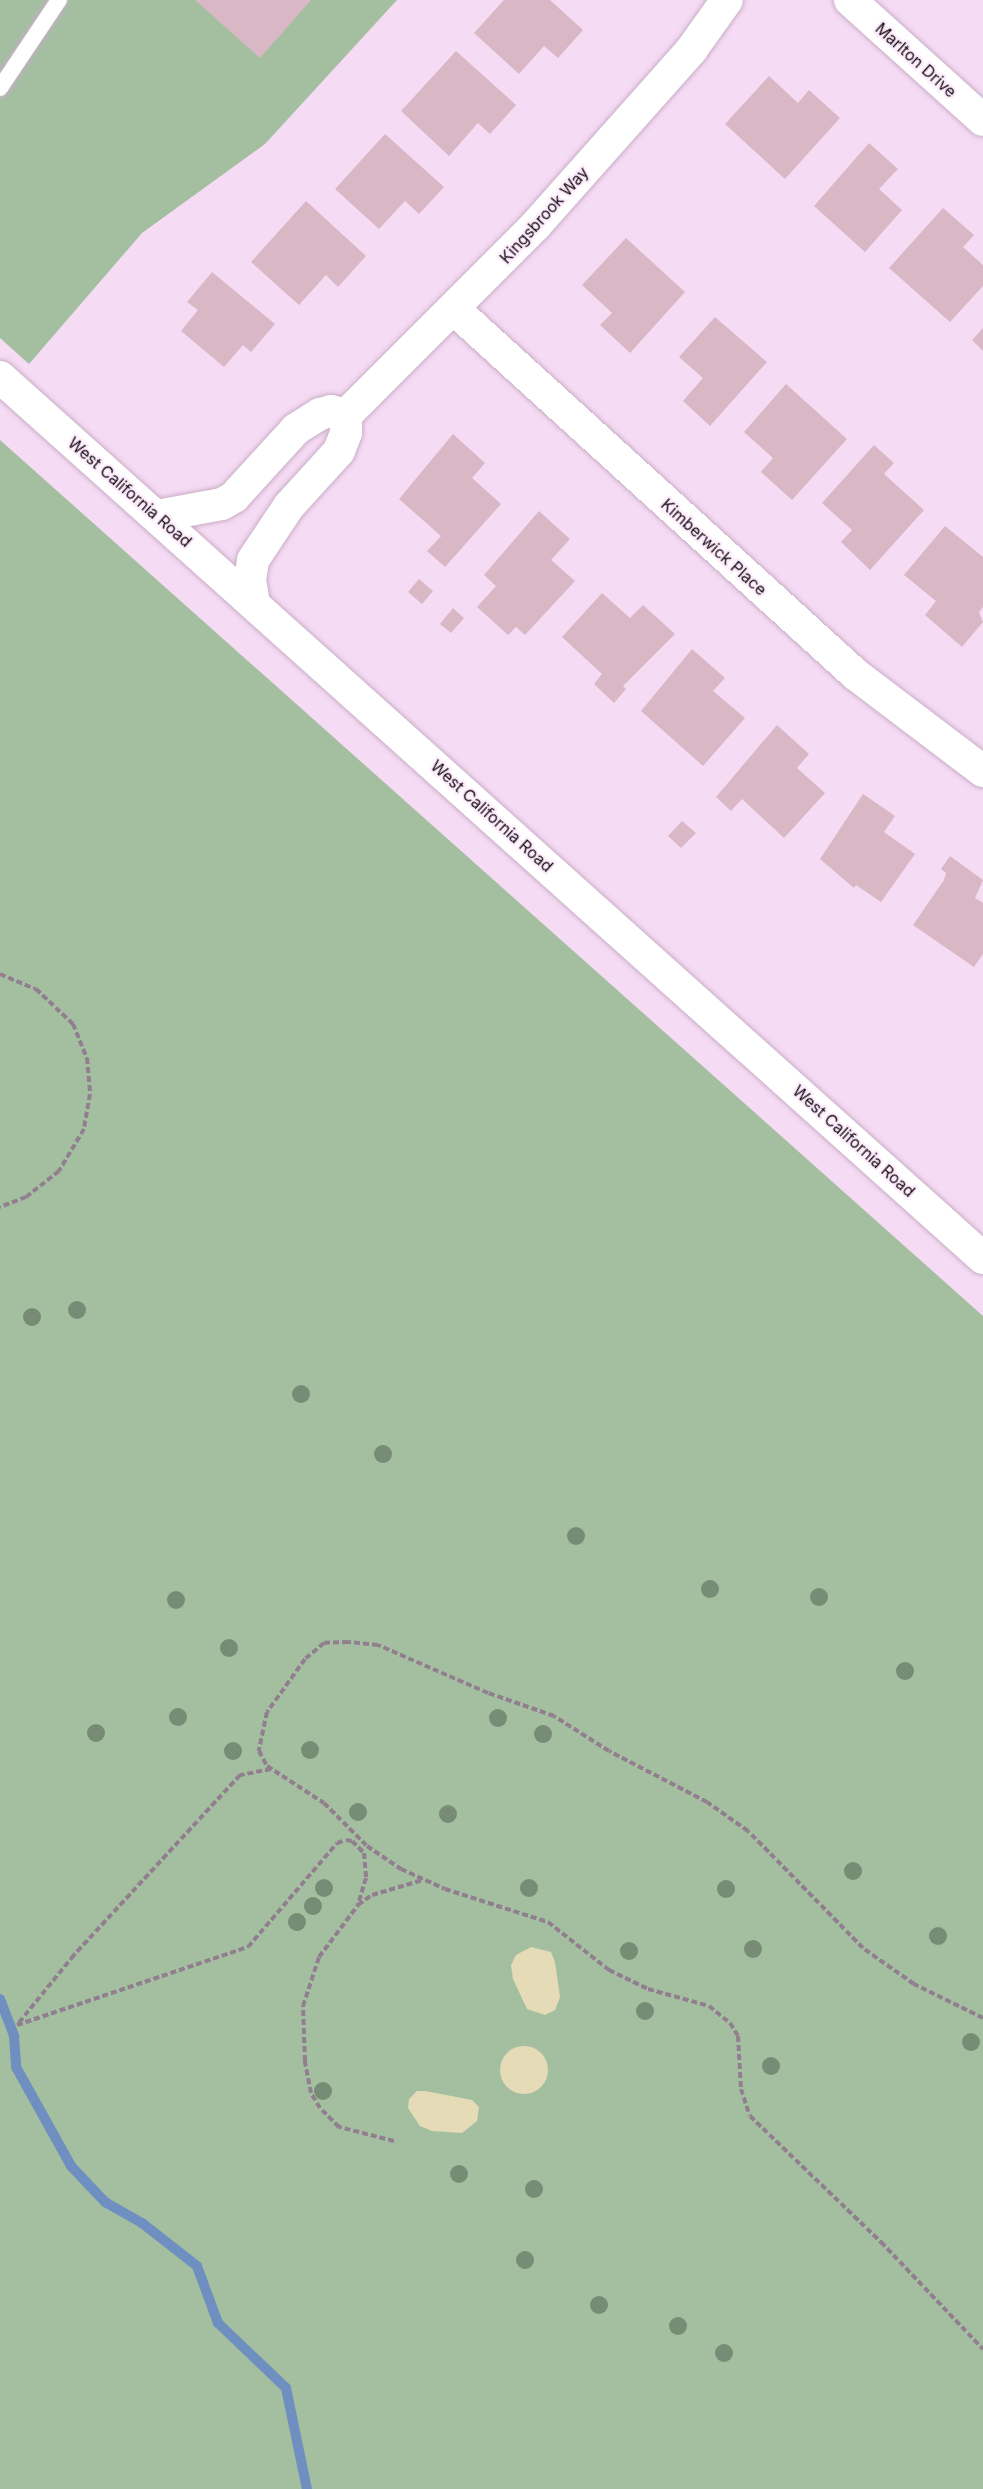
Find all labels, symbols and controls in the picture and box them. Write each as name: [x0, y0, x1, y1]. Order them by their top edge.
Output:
street label: Marlton Drive: [872, 19, 960, 101]
street label: Kingsbrook Way: [496, 163, 592, 267]
street label: West California Road: [64, 433, 196, 551]
street label: Kimberwick Place: [657, 495, 771, 599]
street label: West California Road: [427, 756, 557, 876]
street label: West California Road: [789, 1081, 919, 1201]

